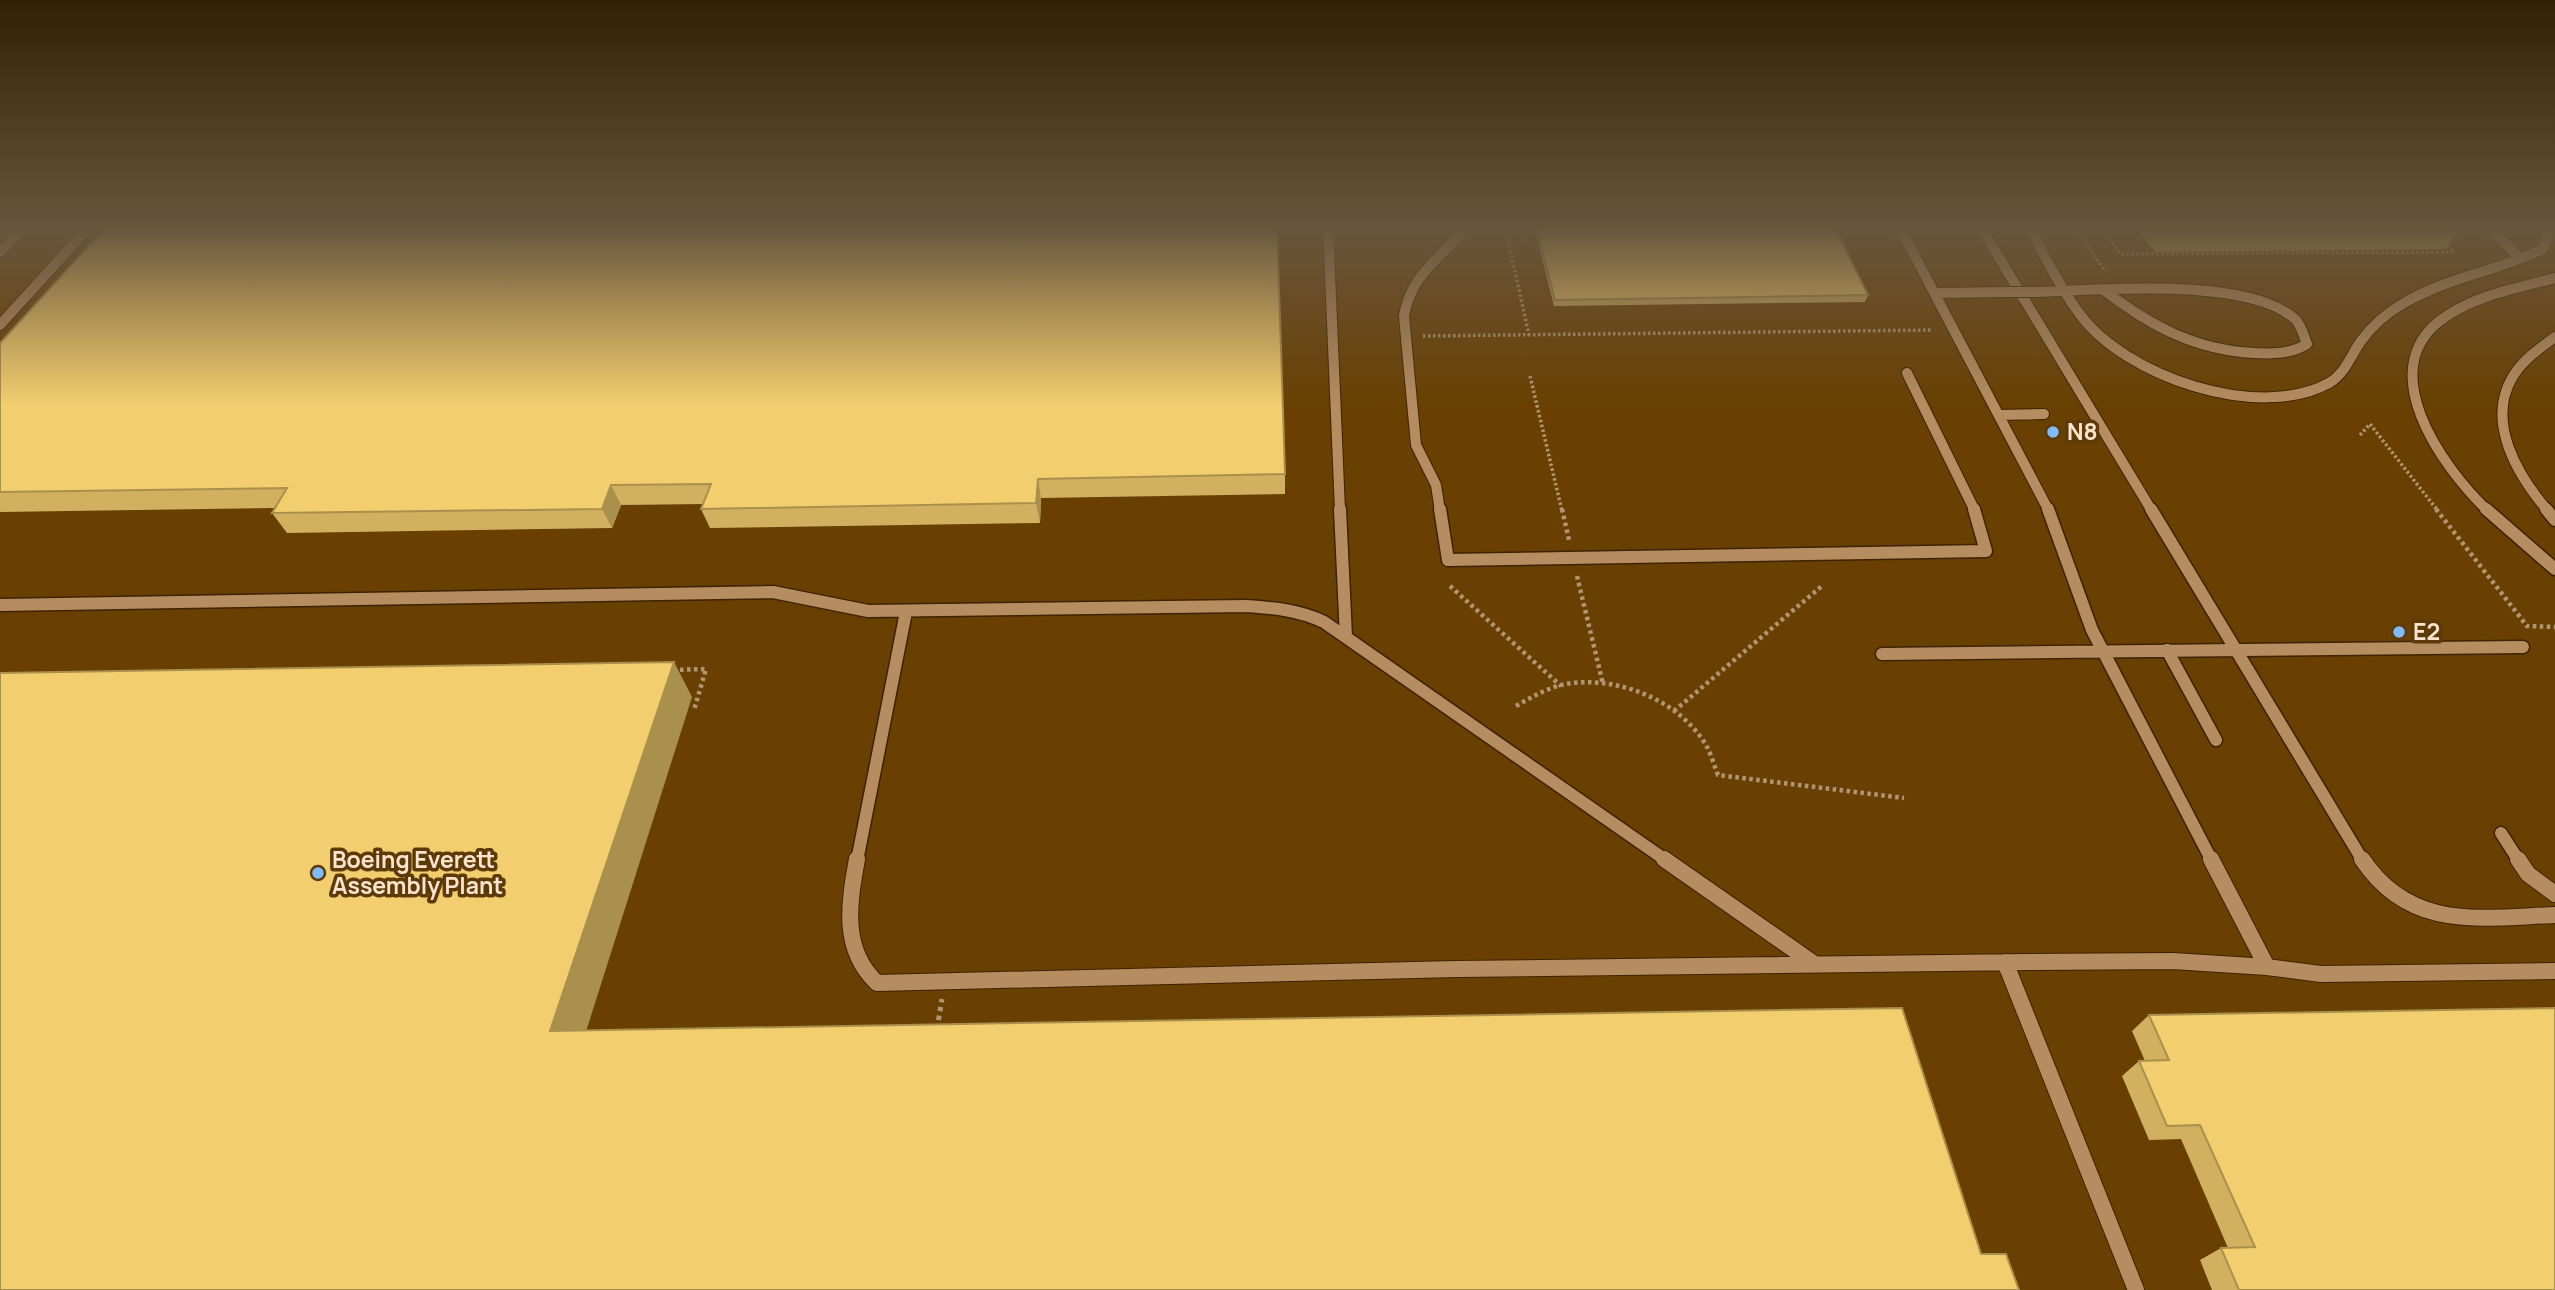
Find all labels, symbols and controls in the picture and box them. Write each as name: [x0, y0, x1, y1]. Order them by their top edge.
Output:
place label: N8: [2067, 415, 2098, 447]
marker: N8: [2045, 424, 2061, 440]
place label: E2: [2413, 615, 2440, 647]
marker: E2: [2391, 624, 2407, 640]
place label: Boeing Everett Assembly Plant: [332, 843, 503, 901]
marker: Boeing Everett Assembly Plant: [310, 865, 326, 881]

